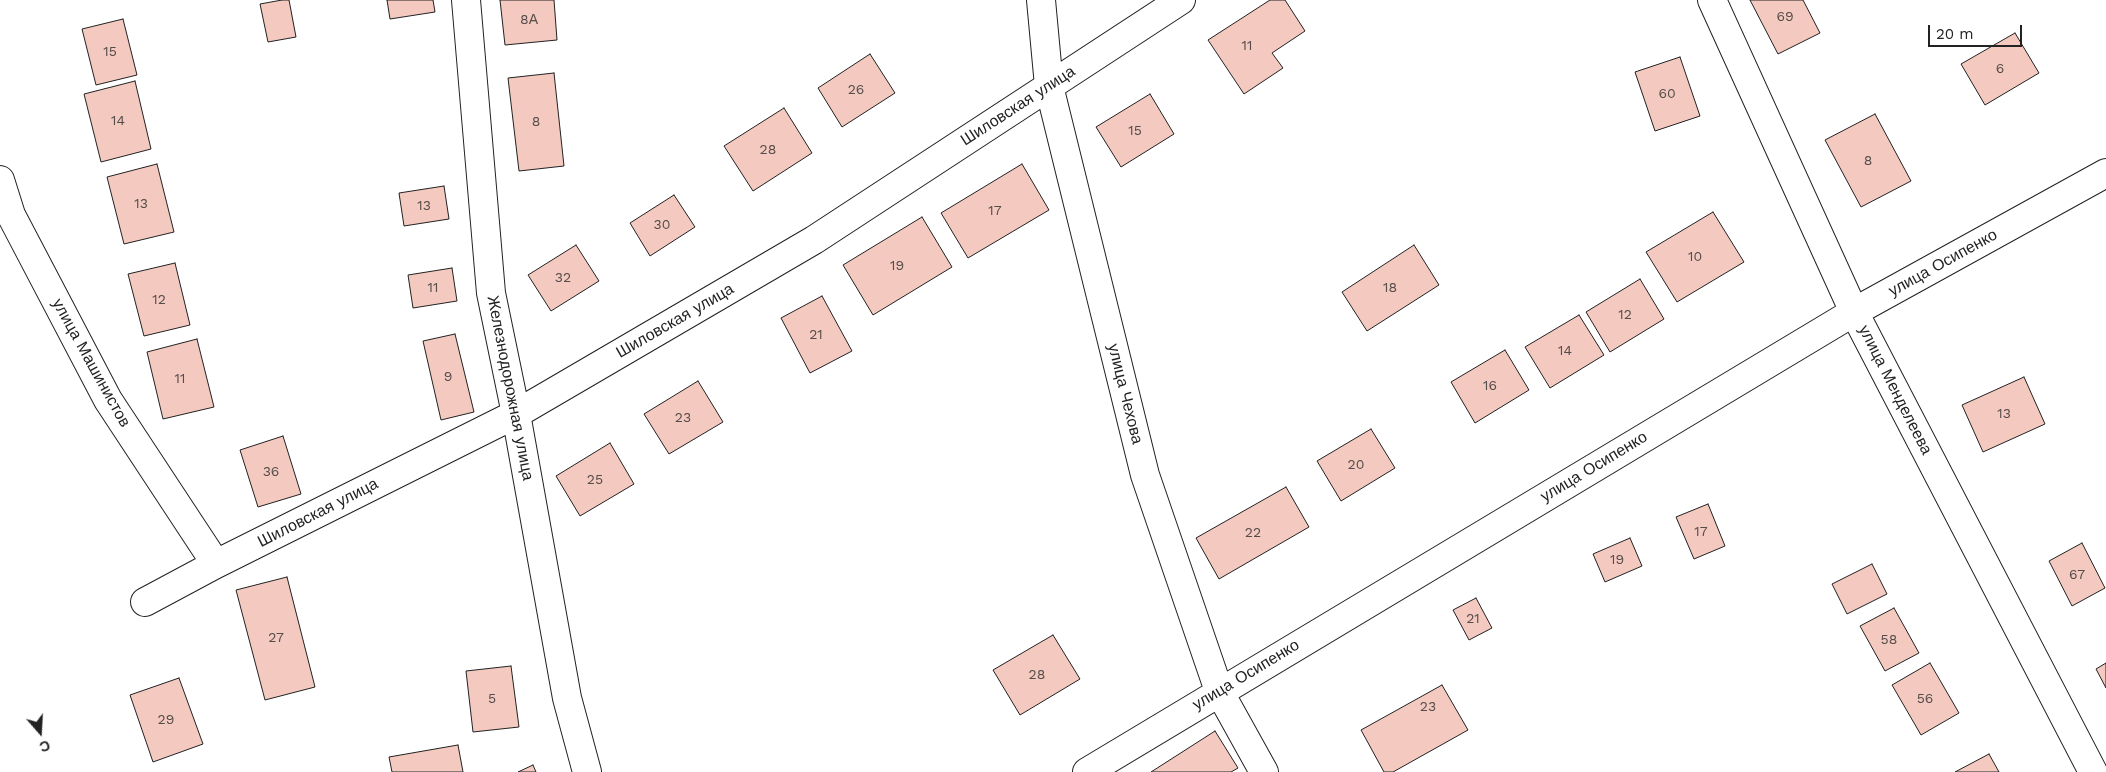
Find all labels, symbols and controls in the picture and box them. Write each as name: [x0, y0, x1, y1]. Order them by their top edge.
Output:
house number: 69: [1776, 9, 1794, 25]
house number: 8А: [520, 12, 538, 28]
scale bar: [1931, 15, 2025, 47]
text: 20 m: [1936, 25, 1974, 43]
house number: 11: [1242, 38, 1252, 54]
house number: 15: [103, 44, 117, 60]
house number: 6: [1996, 61, 2004, 77]
street label: Шиловская улица: [957, 62, 1079, 150]
house number: 26: [848, 82, 864, 98]
house number: 60: [1658, 86, 1676, 102]
house number: 14: [111, 113, 125, 129]
house number: 8: [532, 114, 540, 130]
house number: 15: [1128, 123, 1142, 139]
house number: 28: [760, 142, 776, 158]
house number: 8: [1864, 153, 1872, 169]
house number: 13: [134, 196, 148, 212]
house number: 13: [417, 198, 431, 214]
house number: 17: [988, 203, 1002, 219]
house number: 30: [654, 217, 670, 233]
street label: улица Осипенко: [1885, 225, 2001, 301]
house number: 10: [1688, 249, 1702, 265]
house number: 19: [890, 258, 904, 274]
house number: 32: [555, 270, 571, 286]
house number: 11: [428, 280, 438, 296]
street label: Шиловская улица: [613, 280, 737, 362]
house number: 18: [1383, 280, 1397, 296]
house number: 12: [152, 292, 166, 308]
street label: Железнодорожная улица: [483, 294, 537, 482]
street label: улица Машинистов: [48, 295, 134, 431]
house number: 12: [1618, 307, 1632, 323]
street label: улица Менделеева: [1854, 322, 1936, 458]
house number: 21: [809, 327, 823, 343]
street label: улица Чехова: [1103, 342, 1147, 446]
house number: 14: [1558, 343, 1572, 359]
house number: 9: [444, 369, 452, 385]
house number: 11: [175, 371, 185, 387]
house number: 16: [1483, 378, 1497, 394]
house number: 13: [1997, 406, 2011, 422]
house number: 23: [675, 410, 691, 426]
street label: улица Осипенко: [1537, 428, 1651, 506]
house number: 20: [1348, 457, 1364, 473]
house number: 36: [263, 464, 279, 480]
house number: 25: [587, 472, 603, 488]
street label: Шиловская улица: [255, 474, 381, 552]
house number: 17: [1694, 524, 1708, 540]
house number: 22: [1245, 525, 1261, 541]
house number: 19: [1610, 552, 1624, 568]
house number: 67: [2069, 567, 2085, 583]
house number: 21: [1466, 611, 1480, 627]
house number: 27: [268, 630, 284, 646]
house number: 58: [1881, 632, 1897, 648]
street label: улица Осипенко: [1189, 636, 1303, 714]
house number: 28: [1029, 667, 1045, 683]
house number: 5: [488, 691, 496, 707]
house number: 56: [1917, 691, 1933, 707]
house number: 23: [1420, 699, 1436, 715]
north arrow: [15, 707, 65, 757]
house number: 29: [158, 712, 174, 728]
text: С: [37, 737, 52, 755]

